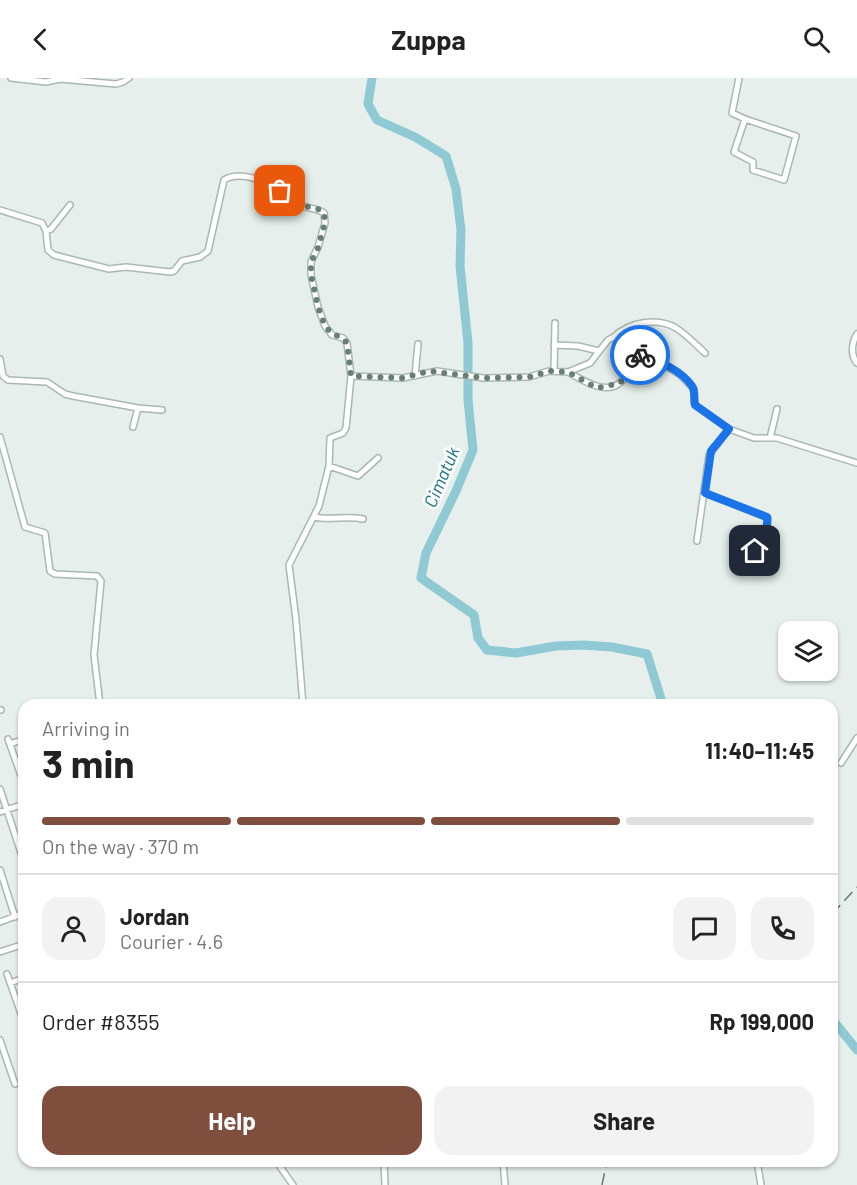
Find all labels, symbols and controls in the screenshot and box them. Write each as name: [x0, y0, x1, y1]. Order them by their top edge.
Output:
icon: back: [24, 23, 57, 56]
text: Zuppa: [391, 23, 466, 55]
icon: search: [800, 23, 833, 56]
pin: [254, 165, 305, 216]
icon: bag: [263, 174, 296, 207]
courier: [610, 325, 670, 385]
icon: bike: [624, 339, 657, 372]
water label: Cimatuk: [418, 443, 464, 511]
pin: [729, 525, 780, 576]
icon: home: [738, 534, 771, 567]
map controls: [778, 621, 838, 681]
button: layers: [778, 621, 838, 681]
text: Arriving in: [42, 716, 130, 740]
text: 11:40–11:45: [705, 737, 814, 763]
text: 3 min: [42, 739, 135, 786]
text: On the way · 370 m: [42, 834, 199, 858]
button: person: [42, 897, 105, 960]
button: chat: [673, 897, 736, 960]
button: phone: [751, 897, 814, 960]
text: Jordan: [120, 903, 189, 929]
text: Courier · 4.6: [120, 929, 223, 953]
text: Order #8355: [42, 1008, 160, 1034]
text: Rp 199,000: [710, 1008, 814, 1034]
button: Help: [42, 1086, 422, 1155]
button: Share: [434, 1086, 814, 1155]

